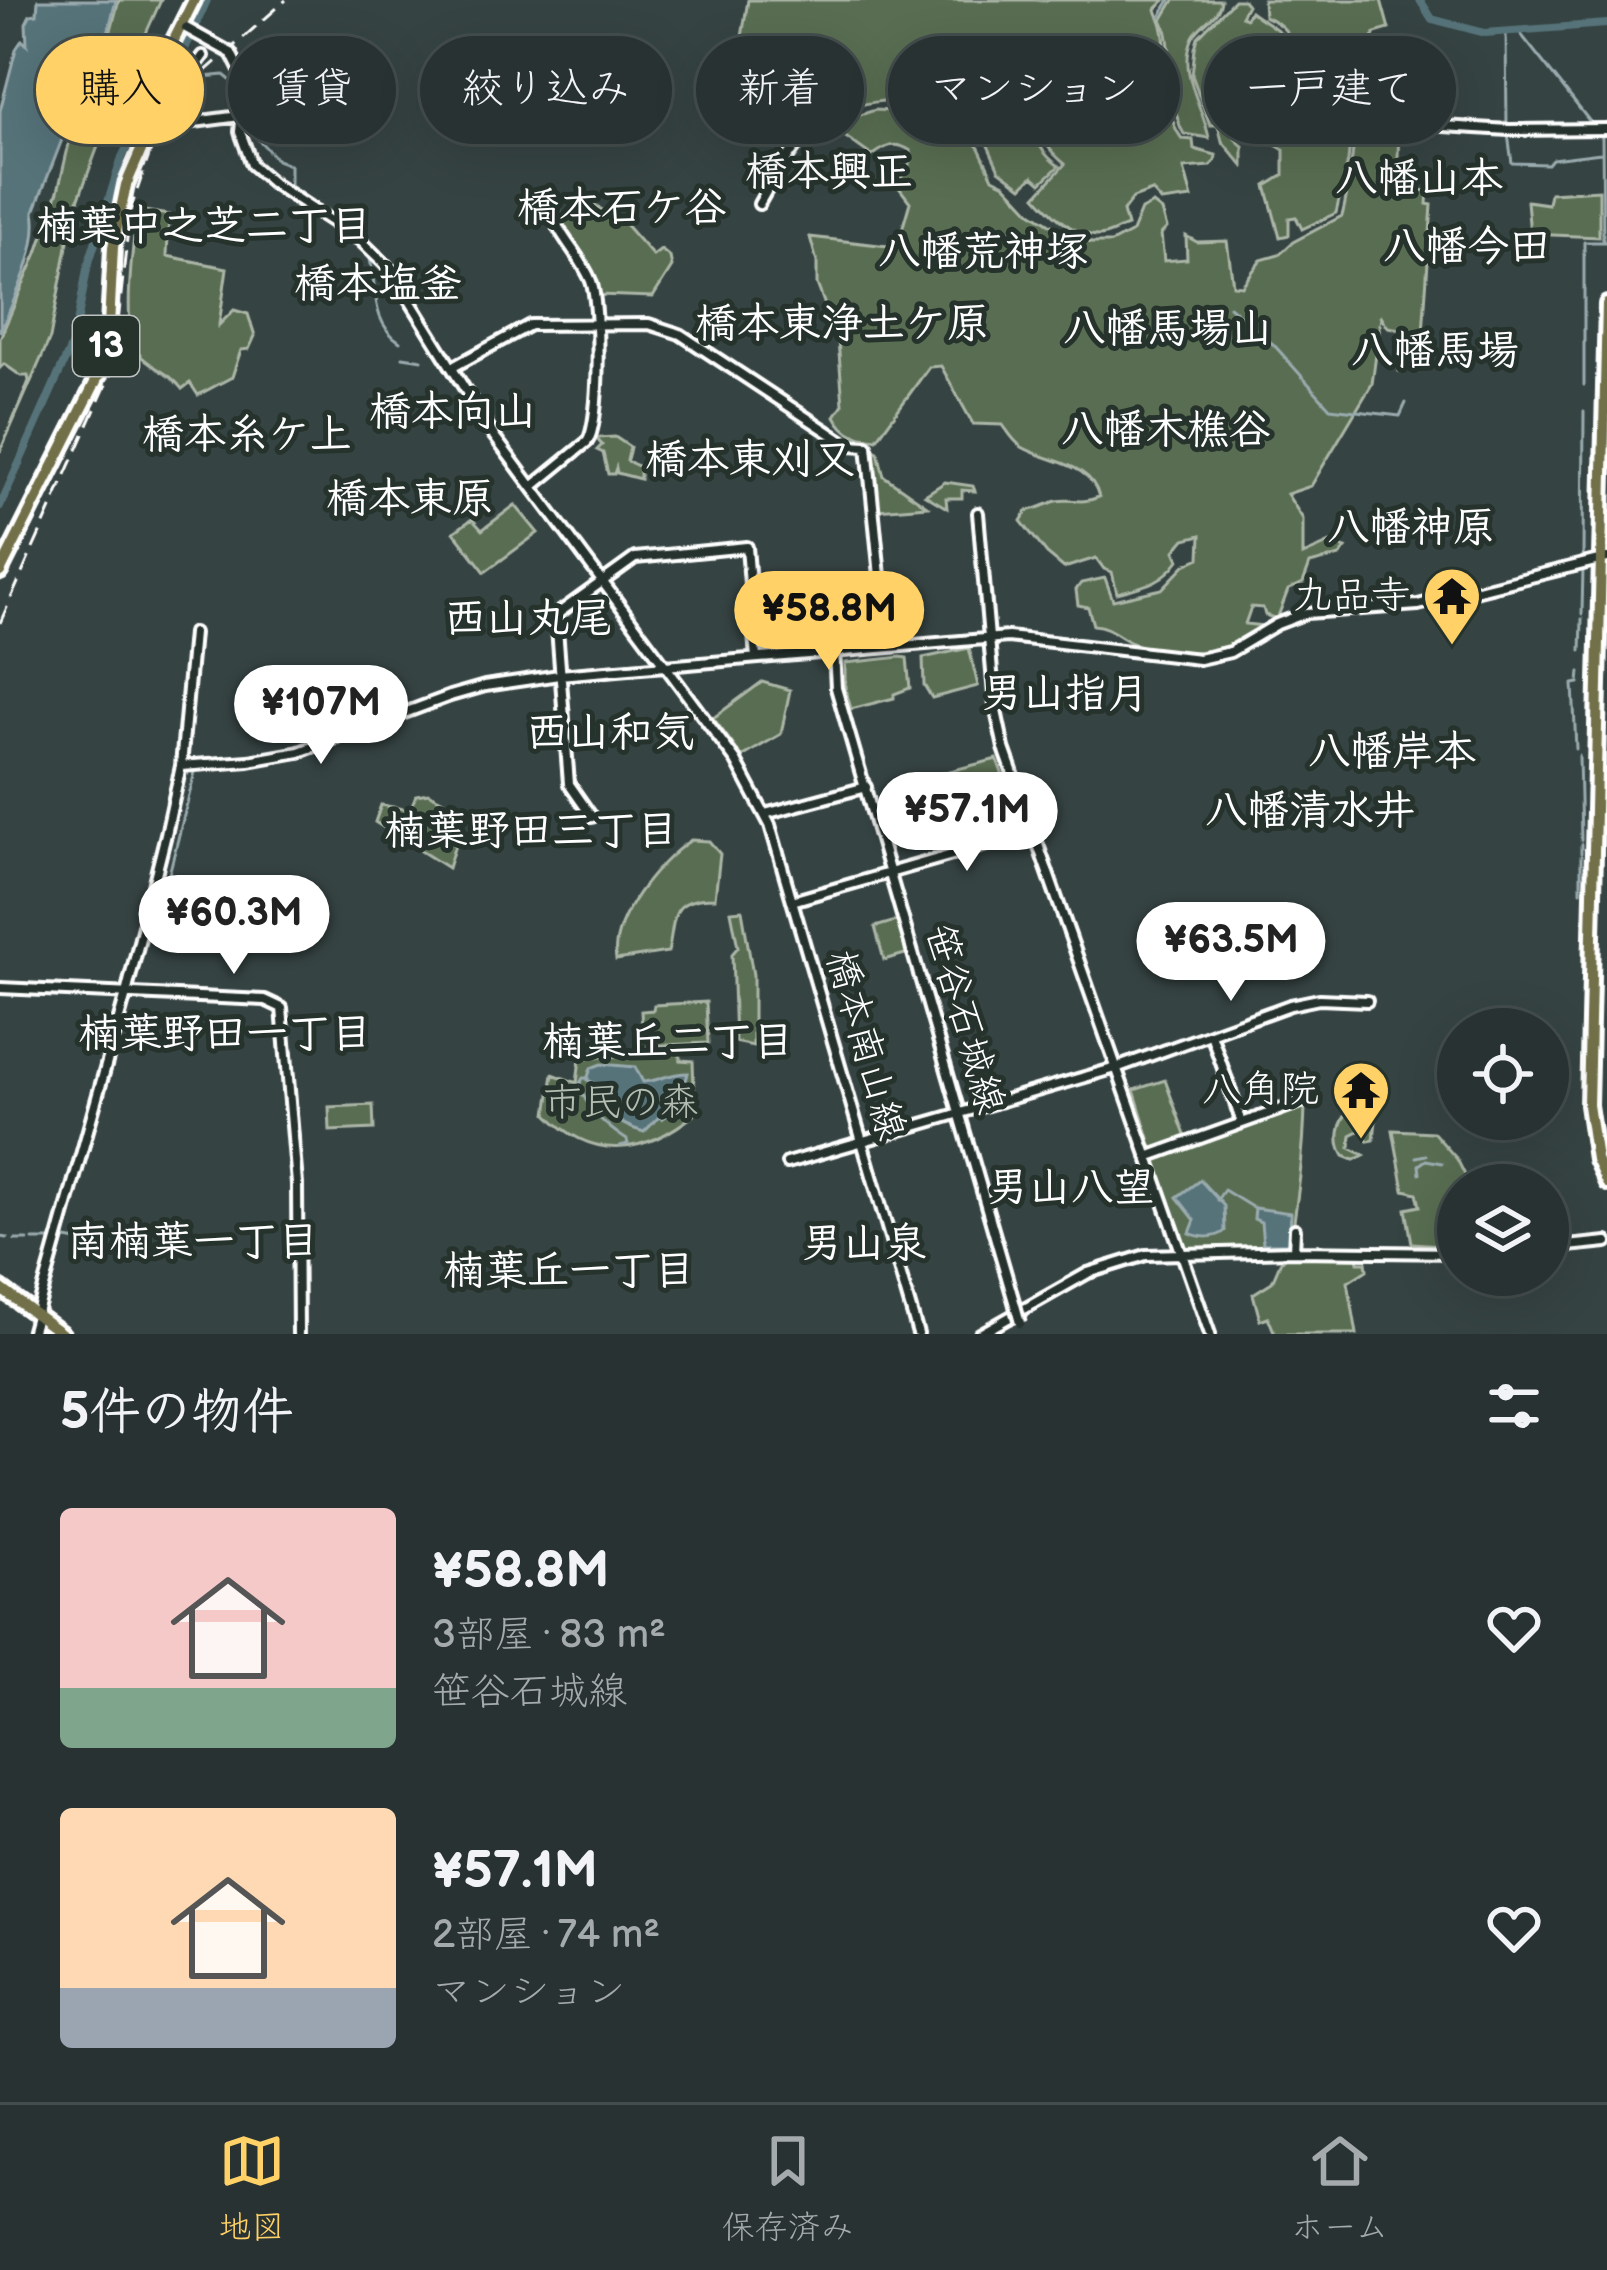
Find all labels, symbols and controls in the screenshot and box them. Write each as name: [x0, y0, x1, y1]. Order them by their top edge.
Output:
chip: 購入: [36, 36, 204, 144]
chip: 賃貸: [228, 36, 396, 144]
chip: 絞り込み: [420, 36, 672, 144]
chip: 新着: [696, 36, 864, 144]
chip: マンション: [888, 36, 1180, 144]
chip: 一戸建て: [1204, 36, 1456, 144]
district label: 橋本興正: [745, 147, 913, 198]
district label: 八幡山本: [1335, 154, 1503, 205]
district label: 橋本石ケ谷: [517, 183, 727, 234]
district label: 楠葉中之芝二丁目: [36, 201, 372, 252]
district label: 八幡今田: [1383, 222, 1551, 273]
district label: 八幡荒神塚: [878, 227, 1088, 278]
district label: 橋本塩釜: [294, 259, 462, 310]
district label: 橋本東浄土ケ原: [695, 299, 989, 350]
district label: 八幡馬場山: [1063, 304, 1273, 355]
road number: 13: [73, 316, 139, 376]
district label: 八幡馬場: [1351, 326, 1519, 377]
district label: 橋本向山: [369, 387, 537, 438]
district label: 八幡木樵谷: [1061, 405, 1271, 456]
district label: 橋本糸ケ上: [142, 410, 352, 461]
district label: 橋本東刈又: [645, 435, 855, 486]
district label: 橋本東原: [326, 474, 494, 525]
district label: 八幡神原: [1327, 503, 1495, 554]
temple icon: 九品寺: [1421, 565, 1483, 647]
pin: ¥58.8M: [731, 571, 927, 673]
place label: 九品寺: [1293, 573, 1410, 620]
text: ¥58.8M: [761, 586, 897, 633]
district label: 西山丸尾: [444, 594, 612, 645]
pin: ¥107M: [237, 665, 405, 767]
district label: 男山指月: [981, 669, 1149, 720]
text: ¥107M: [261, 680, 381, 727]
district label: 西山和気: [526, 708, 694, 759]
district label: 八幡岸本: [1308, 727, 1476, 778]
pin: ¥57.1M: [869, 772, 1065, 874]
district label: 八幡清水井: [1205, 786, 1415, 837]
text: ¥57.1M: [904, 787, 1030, 834]
district label: 楠葉野田三丁目: [384, 806, 678, 857]
pin: ¥60.3M: [136, 875, 332, 977]
text: ¥60.3M: [166, 890, 302, 937]
pin: ¥63.5M: [1133, 902, 1329, 1004]
text: ¥63.5M: [1163, 917, 1299, 964]
street label: 笹谷石城線: [915, 919, 1013, 1119]
street label: 橋本南山線: [816, 945, 914, 1145]
map controls: [1437, 1008, 1569, 1296]
button: locate: [1437, 1008, 1569, 1140]
district label: 楠葉野田一丁目: [78, 1009, 372, 1060]
district label: 楠葉丘二丁目: [542, 1017, 794, 1068]
temple icon: 八角院: [1330, 1059, 1392, 1141]
place label: 八角院: [1202, 1067, 1319, 1114]
park label: 市民の森: [543, 1080, 699, 1127]
district label: 男山八望: [987, 1163, 1155, 1214]
button: layers: [1437, 1164, 1569, 1296]
district label: 南楠葉一丁目: [67, 1217, 319, 1268]
district label: 男山泉: [801, 1219, 927, 1270]
district label: 楠葉丘一丁目: [443, 1246, 695, 1297]
icon: filters: [1481, 1373, 1547, 1439]
text: 5件の物件: [60, 1382, 293, 1443]
text: ¥58.8M: [432, 1541, 609, 1602]
icon: home: [156, 1556, 300, 1700]
icon: heart: [1481, 1595, 1547, 1661]
text: 3部屋 · 83 m²: [432, 1612, 666, 1659]
text: 笹谷石城線: [432, 1669, 627, 1716]
text: ¥57.1M: [432, 1841, 598, 1902]
icon: home: [156, 1856, 300, 2000]
icon: heart: [1481, 1895, 1547, 1961]
text: 2部屋 · 74 m²: [432, 1912, 660, 1959]
text: マンション: [432, 1969, 625, 2016]
tab: 地図: [219, 2128, 285, 2248]
tab: 保存済み: [722, 2128, 854, 2248]
tab: ホーム: [1291, 2128, 1388, 2248]

